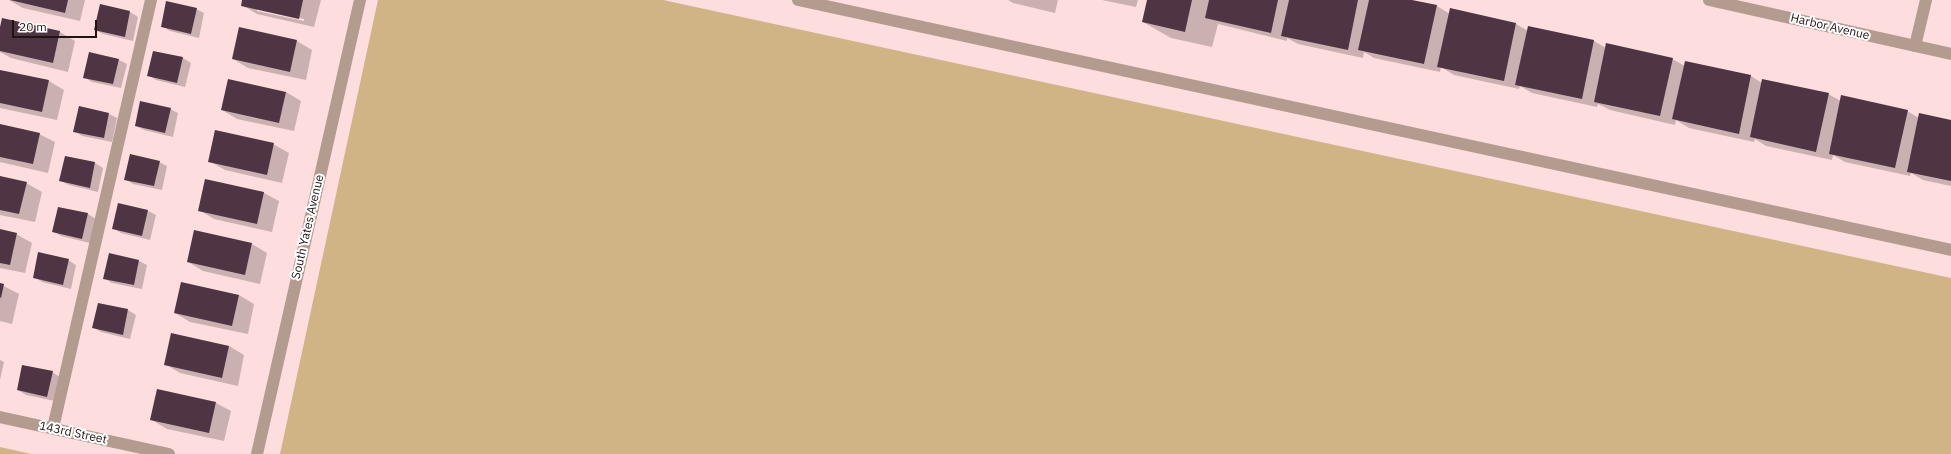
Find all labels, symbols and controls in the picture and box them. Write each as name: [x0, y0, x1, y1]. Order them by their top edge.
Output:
street label: Harbor Avenue: [1789, 11, 1871, 43]
scale bar: [14, 12, 99, 38]
text: 20 m: [19, 19, 47, 34]
street label: South Yates Avenue: [289, 173, 327, 281]
street label: 143rd Street: [38, 419, 108, 447]

